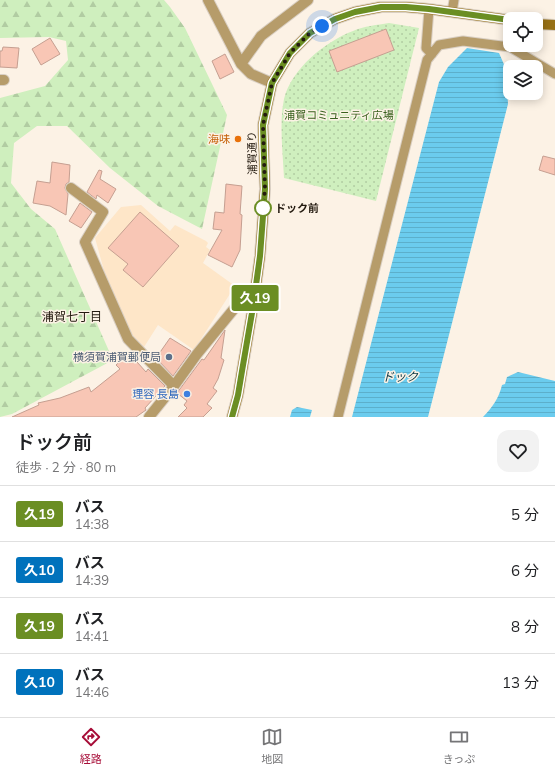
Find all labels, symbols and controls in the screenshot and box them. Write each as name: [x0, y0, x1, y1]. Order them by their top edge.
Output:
map controls: [503, 12, 543, 100]
button: locate: [503, 12, 543, 52]
your location: [312, 16, 332, 36]
button: layers: [503, 60, 543, 100]
park label: 浦賀コミュニティ広場: [284, 108, 394, 122]
street label: 浦賀通り: [245, 131, 259, 175]
place label: 海味: [208, 132, 230, 146]
marker: 海味: [233, 134, 243, 144]
marker: ドック前: [254, 199, 272, 217]
place label: ドック前: [275, 201, 319, 215]
line badge: 久19: [232, 285, 278, 311]
text: 久19: [240, 289, 270, 307]
district label: 浦賀七丁目: [42, 309, 102, 324]
place label: 横須賀浦賀郵便局: [73, 350, 161, 364]
marker: 横須賀浦賀郵便局: [164, 352, 174, 362]
water label: ドック: [382, 369, 419, 384]
place label: 理容 長島: [132, 387, 179, 401]
marker: 理容 長島: [182, 389, 192, 399]
text: ドック前: [16, 430, 92, 454]
button: heart: [497, 430, 539, 472]
text: 徒歩 · 2 分 · 80 m: [16, 459, 116, 475]
text: バス: [75, 497, 105, 516]
text: 久19: [24, 505, 55, 523]
text: 5 分: [511, 505, 539, 524]
text: 14:38: [75, 516, 109, 532]
text: バス: [75, 553, 105, 572]
text: 久10: [24, 561, 55, 579]
text: 6 分: [511, 561, 539, 580]
text: 14:39: [75, 572, 109, 588]
text: バス: [75, 609, 105, 628]
text: 久19: [24, 617, 55, 635]
text: 8 分: [511, 617, 539, 636]
text: 14:41: [75, 628, 109, 644]
text: バス: [75, 665, 105, 684]
text: 久10: [24, 673, 55, 691]
text: 13 分: [502, 673, 539, 692]
text: 14:46: [75, 684, 109, 700]
tab: 経路: [80, 726, 102, 766]
tab: 地図: [261, 726, 283, 766]
tab: きっぷ: [443, 726, 475, 766]

